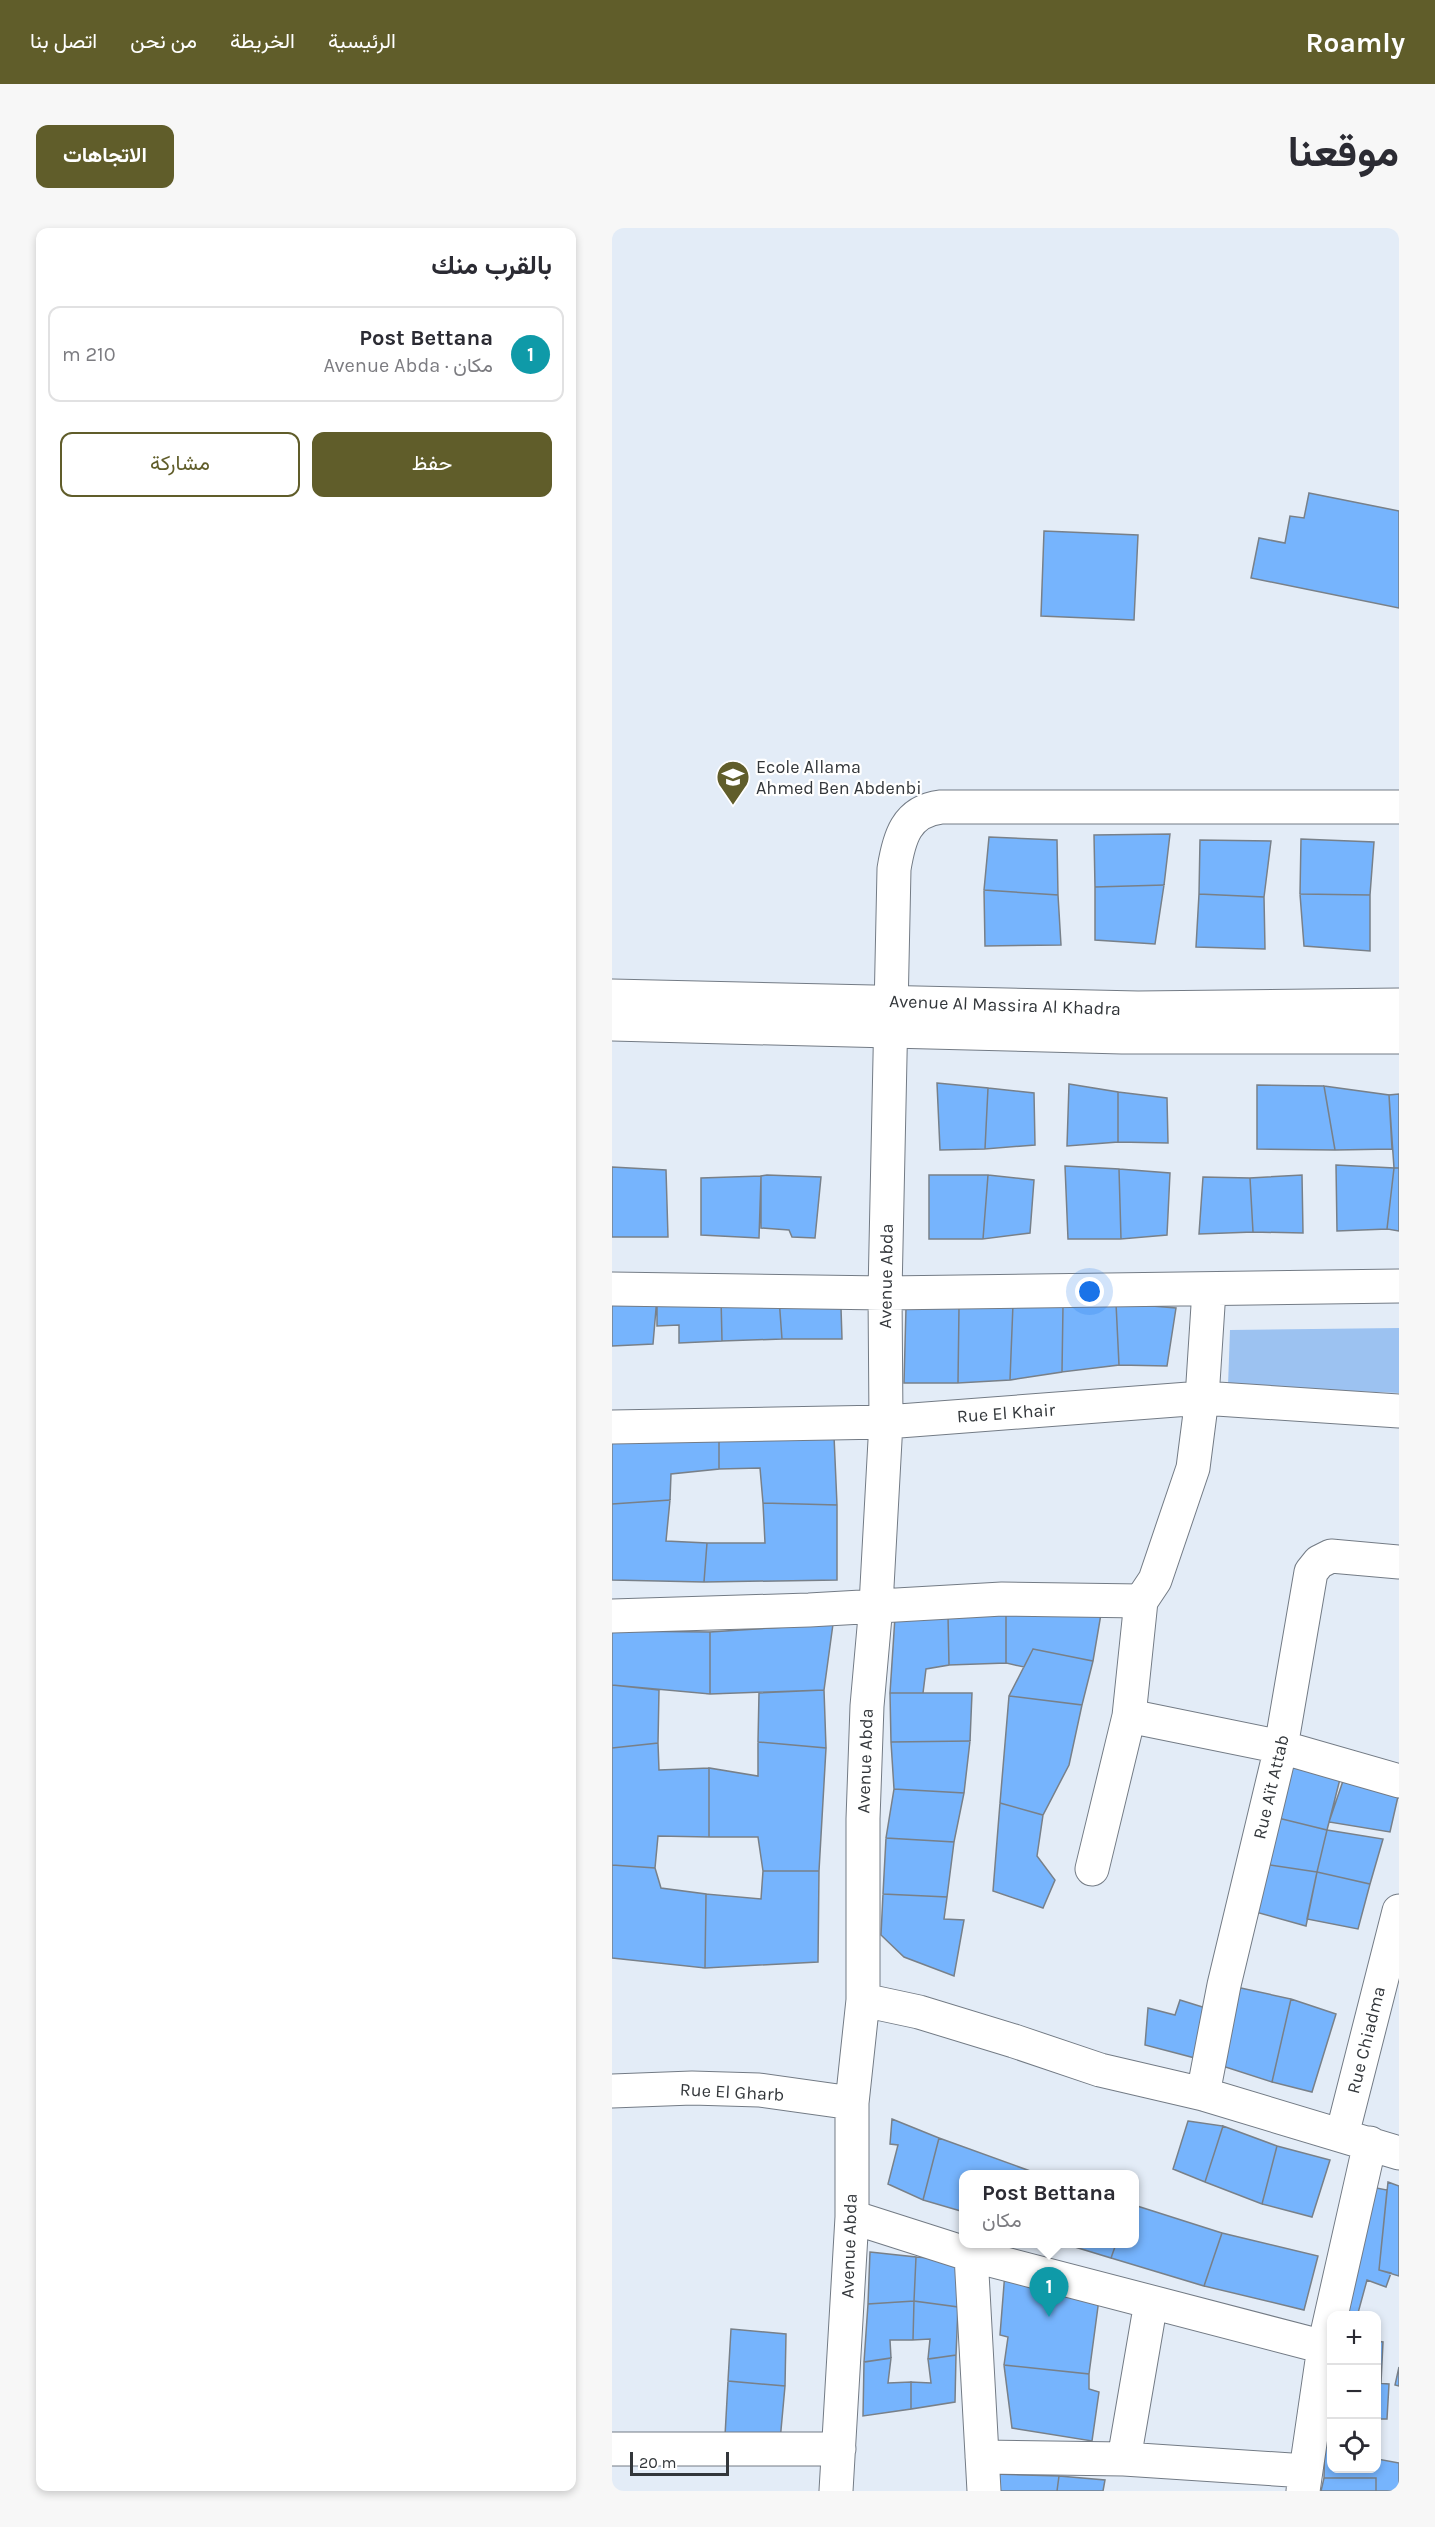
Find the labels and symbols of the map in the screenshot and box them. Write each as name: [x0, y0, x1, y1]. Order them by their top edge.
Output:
place label: Ecole Allama Ahmed Ben Abdenbi: [756, 756, 922, 799]
school or university icon: Ecole Allama Ahmed Ben Abdenbi: [715, 759, 751, 806]
street label: Avenue Al Massira Al Khadra: [889, 990, 1121, 1020]
street label: Avenue Abda: [874, 1223, 898, 1329]
your location: [1075, 1277, 1104, 1306]
street label: Rue El Khair: [956, 1399, 1056, 1427]
street label: Avenue Abda: [852, 1708, 878, 1814]
street label: Rue Aït Attab: [1248, 1733, 1294, 1841]
street label: Rue Chiadma: [1342, 1984, 1390, 2096]
street label: Rue El Gharb: [679, 2078, 785, 2106]
street label: Avenue Abda: [836, 2193, 862, 2299]
pin: 1: [1030, 2268, 1068, 2317]
scale bar: [630, 2449, 729, 2476]

